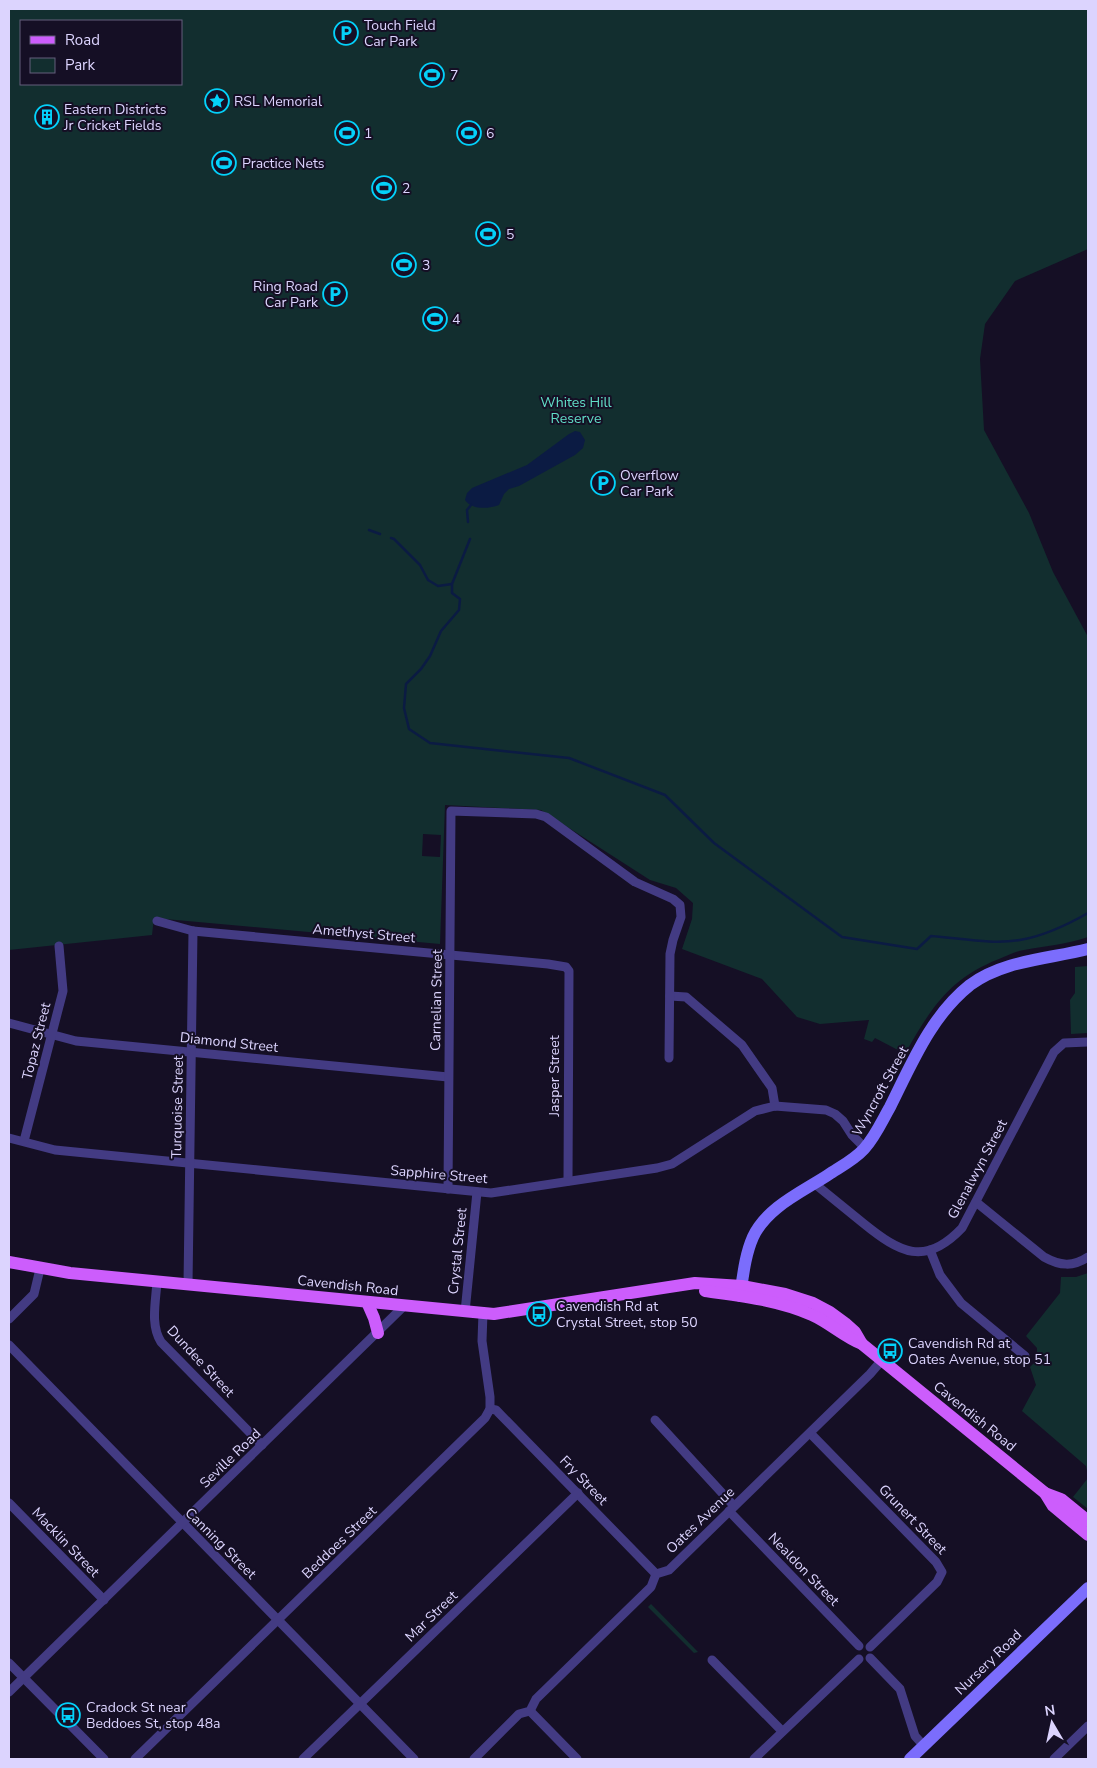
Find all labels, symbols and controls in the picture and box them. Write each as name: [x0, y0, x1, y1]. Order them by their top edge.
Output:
place label: Touch Field Car Park: [364, 16, 436, 51]
legend: [20, 20, 182, 85]
parking icon: Touch Field Car Park: [333, 20, 359, 46]
text: Road: [65, 30, 100, 50]
text: Park: [65, 55, 95, 75]
sports icon: 7: [419, 62, 445, 88]
place label: 7: [450, 66, 458, 85]
place icon: RSL Memorial: [204, 88, 230, 114]
place label: RSL Memorial: [234, 92, 323, 111]
place label: Eastern Districts Jr Cricket Fields: [63, 100, 167, 135]
building icon: Eastern Districts Jr Cricket Fields: [34, 104, 60, 130]
sports icon: 1: [334, 120, 360, 146]
sports icon: 6: [456, 120, 482, 146]
place label: 1: [364, 124, 372, 143]
place label: 6: [486, 124, 494, 143]
sports icon: Practice Nets: [211, 150, 237, 176]
place label: Practice Nets: [242, 154, 325, 173]
sports icon: 2: [371, 175, 397, 201]
place label: 2: [402, 179, 410, 198]
sports icon: 5: [475, 221, 501, 247]
place label: 5: [506, 225, 514, 244]
sports icon: 3: [391, 252, 417, 278]
place label: 3: [422, 256, 430, 275]
place label: Ring Road Car Park: [253, 277, 319, 312]
parking icon: Ring Road Car Park: [322, 281, 348, 307]
sports icon: 4: [422, 306, 448, 332]
place label: 4: [452, 310, 460, 329]
park label: Whites Hill Reserve: [540, 393, 613, 428]
place label: Overflow Car Park: [620, 466, 679, 501]
parking icon: Overflow Car Park: [590, 470, 616, 496]
street label: Amethyst Street: [312, 920, 416, 947]
street label: Carnelian Street: [426, 949, 447, 1051]
street label: Topaz Street: [18, 1000, 55, 1082]
street label: Diamond Street: [179, 1028, 279, 1057]
street label: Jasper Street: [545, 1035, 564, 1118]
street label: Wyncroft Street: [848, 1043, 913, 1140]
street label: Turquoise Street: [167, 1055, 188, 1159]
street label: Glenalwyn Street: [943, 1116, 1012, 1222]
street label: Sapphire Street: [389, 1161, 489, 1188]
street label: Crystal Street: [444, 1207, 471, 1295]
street label: Cavendish Road: [297, 1271, 399, 1300]
place label: Cavendish Rd at Crystal Street, stop 50: [556, 1297, 698, 1332]
bus stop icon: Cavendish Rd at Crystal Street, stop 50: [526, 1301, 552, 1327]
street label: Dundee Street: [163, 1322, 239, 1401]
place label: Cavendish Rd at Oates Avenue, stop 51: [908, 1334, 1051, 1369]
bus stop icon: Cavendish Rd at Oates Avenue, stop 51: [877, 1338, 903, 1364]
street label: Cavendish Road: [929, 1377, 1020, 1456]
street label: Seville Road: [196, 1424, 265, 1492]
street label: Fry Street: [555, 1451, 612, 1509]
street label: Grunert Street: [874, 1480, 951, 1559]
street label: Oates Avenue: [662, 1483, 739, 1558]
street label: Beddoes Street: [298, 1502, 381, 1583]
street label: Macklin Street: [28, 1503, 104, 1581]
street label: Canning Street: [181, 1504, 261, 1583]
street label: Nealdon Street: [764, 1529, 844, 1610]
street label: Mar Street: [401, 1586, 462, 1646]
street label: Nursery Road: [951, 1626, 1026, 1699]
place label: Cradock St near Beddoes St, stop 48a: [86, 1698, 221, 1733]
north arrow: [1027, 1698, 1077, 1748]
text: N: [1043, 1700, 1057, 1721]
bus stop icon: Cradock St near Beddoes St, stop 48a: [55, 1702, 81, 1728]

